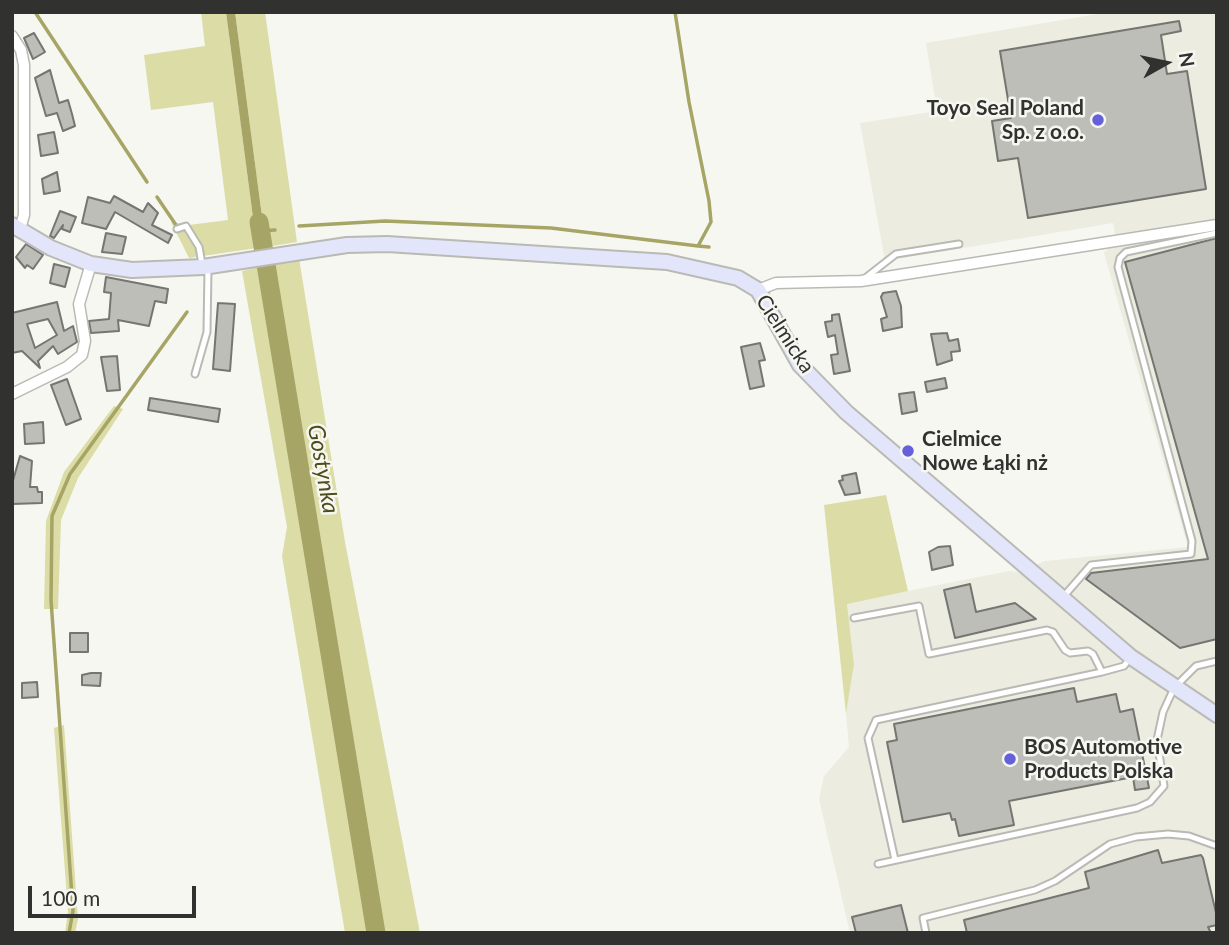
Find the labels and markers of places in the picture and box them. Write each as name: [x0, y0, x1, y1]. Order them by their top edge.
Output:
place label: Toyo Seal Poland Sp. z o.o.: [926, 95, 1084, 145]
marker: Toyo Seal Poland Sp. z o.o.: [1090, 112, 1106, 128]
place label: Cielmice Nowe Łąki nż: [922, 426, 1048, 476]
marker: Cielmice Nowe Łąki nż: [900, 443, 916, 459]
place label: BOS Automotive Products Polska: [1024, 734, 1182, 784]
marker: BOS Automotive Products Polska: [1002, 751, 1018, 767]

